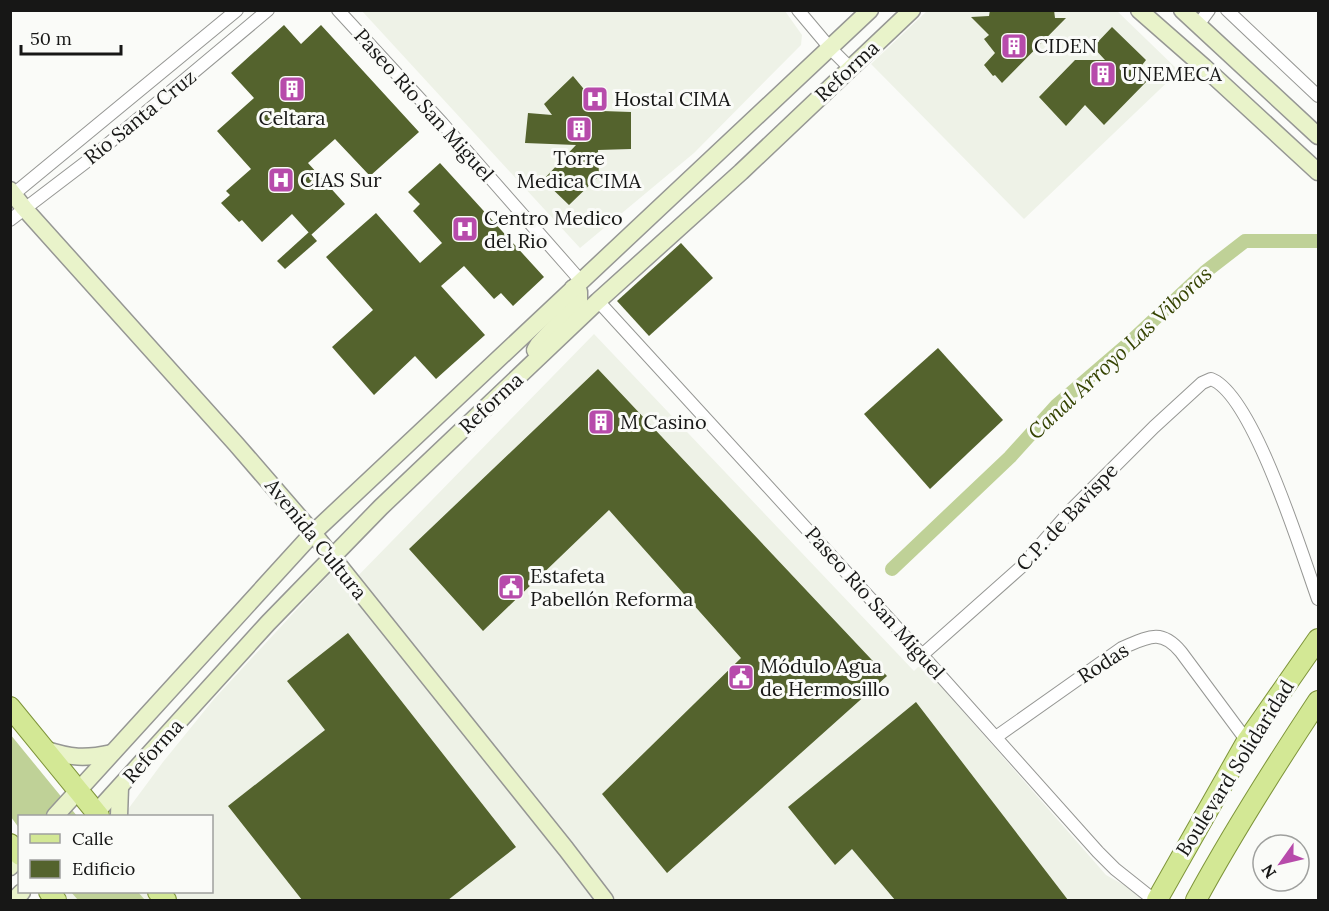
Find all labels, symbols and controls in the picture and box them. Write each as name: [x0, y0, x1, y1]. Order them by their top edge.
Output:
scale bar: [21, 18, 122, 56]
street label: Paseo Rio San Miguel: [349, 23, 499, 186]
text: 50 m: [30, 27, 72, 50]
building icon: CIDEN: [999, 31, 1029, 61]
place label: CIDEN: [1034, 33, 1097, 58]
street label: Reforma: [809, 35, 884, 107]
building icon: UNEMECA: [1088, 59, 1118, 89]
place label: UNEMECA: [1122, 61, 1222, 86]
street label: Rio Santa Cruz: [79, 64, 201, 169]
building icon: Celtara: [277, 74, 307, 104]
hospital icon: Hostal CIMA: [580, 84, 610, 114]
place label: Hostal CIMA: [614, 86, 731, 111]
place label: Celtara: [258, 105, 326, 130]
building icon: Torre Medica CIMA: [564, 114, 594, 144]
place label: Torre Medica CIMA: [517, 145, 642, 193]
hospital icon: CIAS Sur: [266, 165, 296, 195]
place label: CIAS Sur: [300, 167, 382, 192]
place label: Centro Medico del Rio: [484, 205, 623, 253]
hospital icon: Centro Medico del Rio: [450, 214, 480, 244]
water label: Canal Arroyo Las Viboras: [1022, 260, 1217, 445]
street label: Reforma: [453, 367, 528, 439]
building icon: M Casino: [586, 407, 616, 437]
place label: M Casino: [620, 409, 707, 434]
street label: C.P. de Bavispe: [1010, 458, 1123, 576]
street label: Avenida Cultura: [259, 472, 373, 604]
street label: Paseo Rio San Miguel: [800, 521, 950, 684]
place label: Estafeta Pabellón Reforma: [530, 563, 693, 611]
public building icon: Estafeta Pabellón Reforma: [496, 572, 526, 602]
street label: Rodas: [1073, 637, 1133, 688]
place label: Módulo Agua de Hermosillo: [760, 653, 890, 701]
public building icon: Módulo Agua de Hermosillo: [726, 662, 756, 692]
street label: Boulevard Solidaridad: [1170, 675, 1299, 860]
street label: Reforma: [117, 713, 188, 788]
legend: [18, 815, 213, 893]
text: Calle: [72, 827, 114, 850]
north arrow: [1251, 833, 1311, 893]
text: Edificio: [72, 857, 135, 880]
text: N: [1257, 861, 1280, 882]

